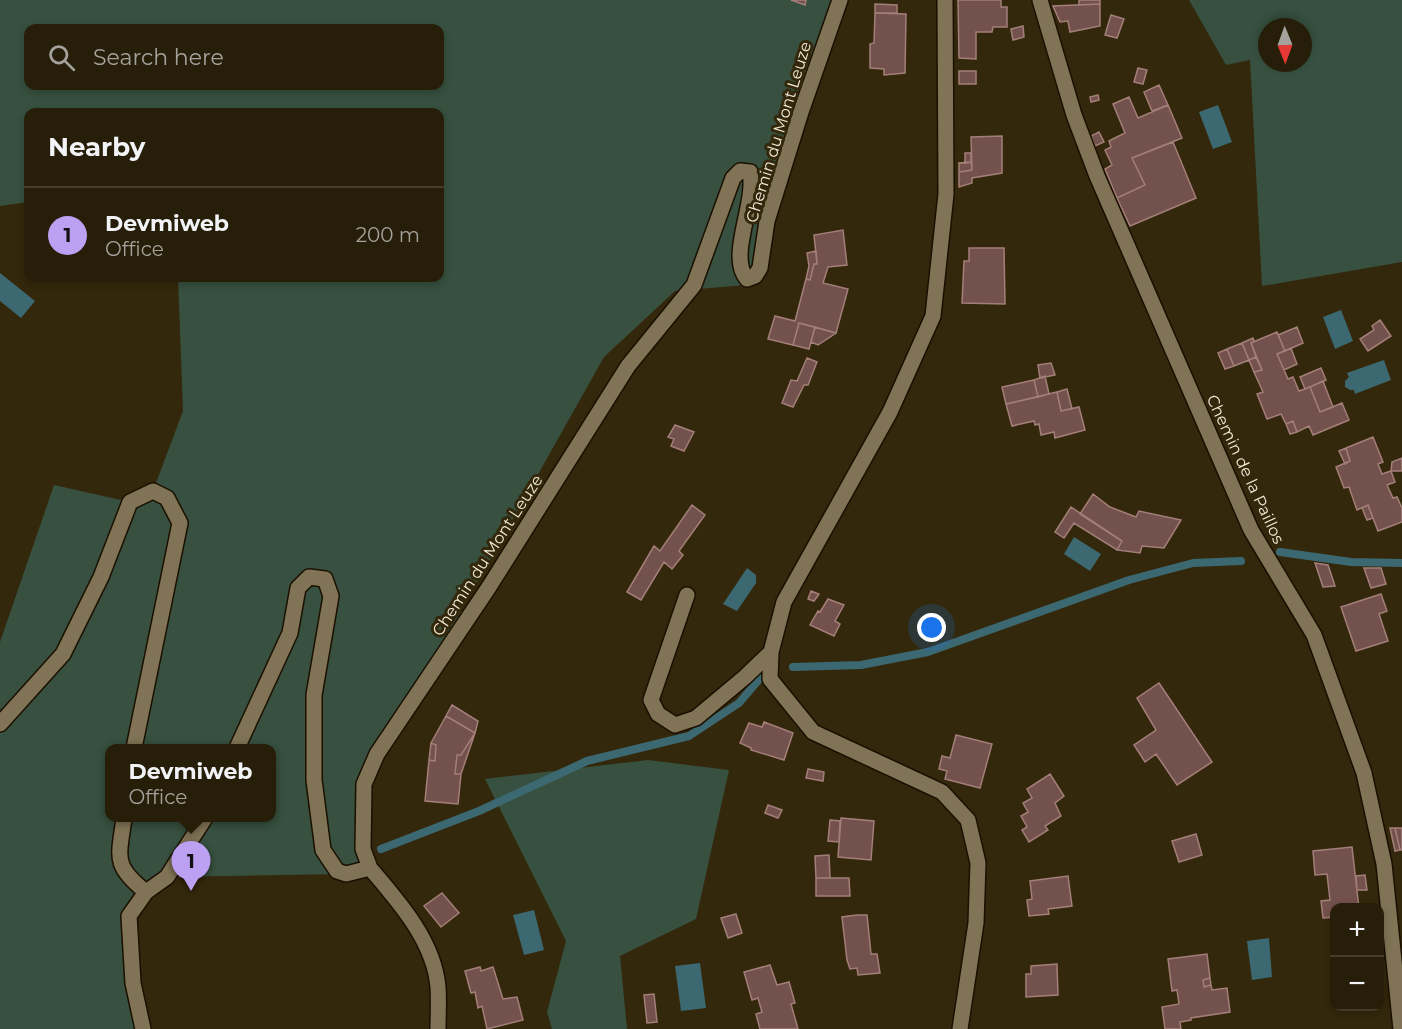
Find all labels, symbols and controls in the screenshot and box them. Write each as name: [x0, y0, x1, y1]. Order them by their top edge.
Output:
north arrow: [1258, 18, 1312, 72]
search box: [24, 24, 444, 90]
street label: Chemin du Mont Leuze: [742, 39, 815, 225]
icon: search: [45, 41, 78, 74]
text: Search here: [93, 44, 224, 71]
text: Nearby: [48, 131, 145, 163]
text: Devmiweb: [105, 210, 229, 237]
text: 1: [64, 223, 71, 247]
text: 200 m: [356, 223, 420, 247]
text: Office: [105, 237, 164, 261]
street label: Chemin de la Paillos: [1203, 392, 1289, 547]
street label: Chemin du Mont Leuze: [428, 471, 547, 639]
your location: [917, 613, 946, 642]
popup: [105, 744, 276, 822]
text: Devmiweb: [128, 758, 253, 785]
text: Office: [128, 785, 187, 809]
pin: 1: [172, 842, 210, 891]
map controls: [1330, 903, 1384, 1011]
button: +: [1330, 903, 1384, 957]
button: −: [1330, 957, 1384, 1011]

